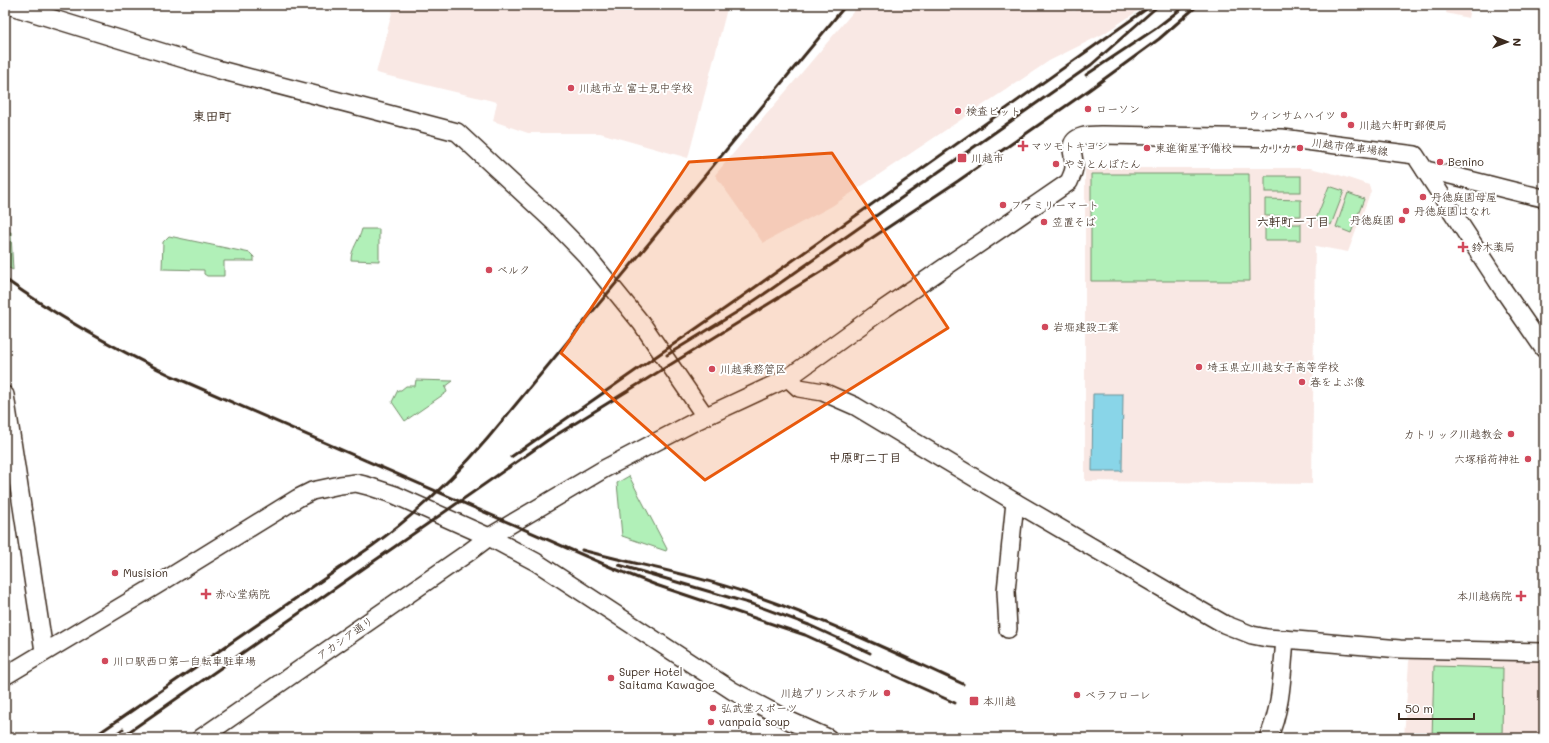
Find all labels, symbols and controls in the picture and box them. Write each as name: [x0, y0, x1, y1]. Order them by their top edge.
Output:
north arrow: [1487, 22, 1527, 62]
text: N: [1510, 38, 1525, 46]
place label: 川越市立 富士見中学校: [579, 80, 693, 95]
marker: 川越市立 富士見中学校: [566, 83, 576, 93]
place label: ローソン: [1096, 101, 1140, 116]
place label: 検査ピット: [966, 103, 1021, 118]
marker: ローソン: [1083, 104, 1093, 114]
marker: 検査ピット: [953, 106, 963, 116]
district label: 東田町: [192, 107, 232, 124]
place label: ウィンサムハイツ: [1248, 107, 1336, 122]
marker: ウィンサムハイツ: [1339, 110, 1349, 120]
place label: 川越六軒町郵便局: [1359, 117, 1447, 132]
marker: 川越六軒町郵便局: [1346, 120, 1356, 130]
street label: 川越市停車場線: [1311, 134, 1389, 159]
place label: マツモトキヨシ: [1031, 138, 1108, 153]
place label: 東進衛星予備校: [1155, 140, 1232, 155]
place label: カリカ: [1259, 140, 1292, 155]
marker: マツモトキヨシ: [1018, 141, 1028, 151]
marker: 東進衛星予備校: [1142, 143, 1152, 153]
marker: カリカ: [1295, 143, 1305, 153]
place label: 川越市: [971, 150, 1004, 165]
marker: 川越市: [956, 152, 968, 164]
place label: Benino: [1448, 154, 1484, 169]
place label: やきとんぼたん: [1064, 156, 1141, 171]
marker: Benino: [1435, 157, 1445, 167]
marker: やきとんぼたん: [1051, 159, 1061, 169]
place label: 丹徳庭園母屋: [1431, 189, 1497, 204]
marker: 丹徳庭園母屋: [1418, 192, 1428, 202]
place label: ファミリーマート: [1011, 197, 1099, 212]
marker: ファミリーマート: [998, 200, 1008, 210]
place label: 丹徳庭園はなれ: [1414, 203, 1491, 218]
marker: 丹徳庭園はなれ: [1401, 206, 1411, 216]
place label: 丹徳庭園: [1350, 212, 1394, 227]
district label: 六軒町一丁目: [1257, 213, 1329, 229]
place label: 笠置そば: [1052, 214, 1096, 229]
marker: 丹徳庭園: [1397, 215, 1407, 225]
marker: 笠置そば: [1039, 217, 1049, 227]
place label: 鈴木薬局: [1471, 239, 1515, 254]
marker: 鈴木薬局: [1458, 242, 1468, 252]
place label: ベルク: [497, 262, 530, 277]
marker: ベルク: [484, 265, 494, 275]
place label: 岩堀建設工業: [1053, 319, 1119, 334]
marker: 岩堀建設工業: [1040, 322, 1050, 332]
place label: 埼玉県立川越女子高等学校: [1207, 359, 1339, 374]
place label: 川越乗務管区: [720, 361, 786, 376]
marker: 埼玉県立川越女子高等学校: [1194, 362, 1204, 372]
marker: 川越乗務管区: [707, 364, 717, 374]
place label: 春をよぶ像: [1310, 374, 1365, 389]
marker: 春をよぶ像: [1297, 377, 1307, 387]
place label: カトリック川越教会: [1404, 426, 1503, 441]
marker: カトリック川越教会: [1506, 429, 1516, 439]
district label: 中原町二丁目: [829, 449, 901, 465]
place label: 六塚稲荷神社: [1454, 451, 1520, 466]
marker: 六塚稲荷神社: [1523, 454, 1533, 464]
place label: Musision: [123, 565, 168, 580]
marker: Musision: [110, 568, 120, 578]
place label: 赤心堂病院: [215, 586, 270, 601]
marker: 赤心堂病院: [200, 588, 212, 600]
place label: 本川越病院: [1457, 588, 1512, 603]
marker: 本川越病院: [1515, 590, 1527, 602]
street label: アカシア通り: [313, 613, 376, 663]
place label: 川口駅西口第一自転車駐車場: [113, 653, 256, 668]
marker: 川口駅西口第一自転車駐車場: [100, 656, 110, 666]
place label: Super Hotel Saitama Kawagoe: [619, 664, 715, 692]
marker: Super Hotel Saitama Kawagoe: [606, 673, 616, 683]
place label: 川越プリンスホテル: [780, 685, 879, 700]
place label: ベラフローレ: [1085, 687, 1151, 702]
marker: 川越プリンスホテル: [882, 688, 892, 698]
marker: ベラフローレ: [1072, 690, 1082, 700]
place label: 本川越: [983, 693, 1016, 708]
marker: 本川越: [968, 695, 980, 707]
scale bar: [1399, 695, 1474, 721]
place label: 弘武堂スポーツ: [721, 700, 798, 715]
text: 50 m: [1405, 700, 1433, 716]
marker: 弘武堂スポーツ: [708, 703, 718, 713]
place label: vanpaia soup: [719, 714, 790, 729]
marker: vanpaia soup: [706, 717, 716, 727]

